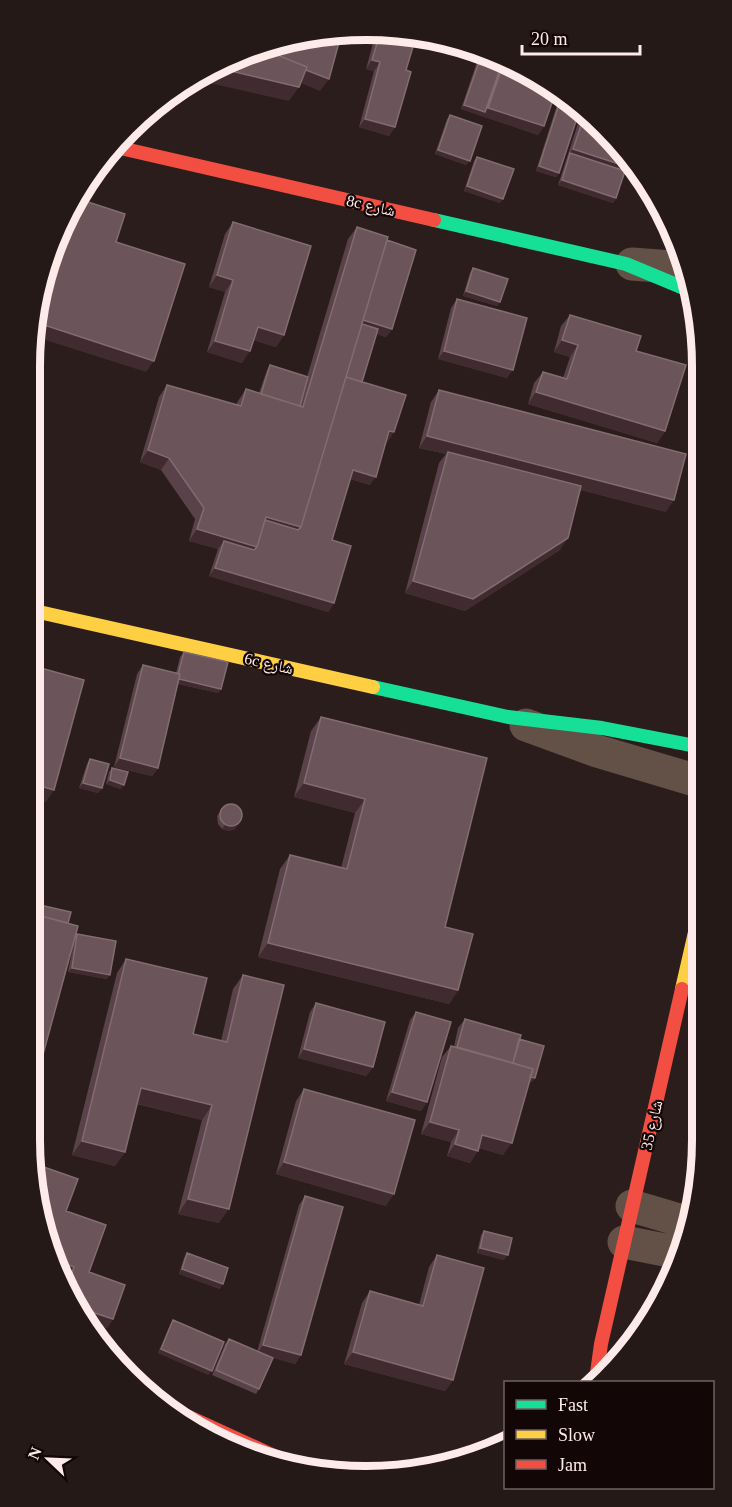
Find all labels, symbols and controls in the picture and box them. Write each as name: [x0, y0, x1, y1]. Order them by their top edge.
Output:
scale bar: [522, 18, 640, 56]
text: 20 m: [531, 29, 568, 49]
street label: 8c شارع: [344, 192, 397, 221]
street label: 6c شارع: [242, 650, 295, 679]
street label: شارع 35: [638, 1099, 667, 1152]
legend: [504, 1381, 714, 1489]
text: Fast: [558, 1395, 588, 1415]
text: Slow: [558, 1425, 595, 1445]
north arrow: [18, 1429, 78, 1489]
text: N: [25, 1444, 45, 1462]
text: Jam: [558, 1455, 587, 1475]

